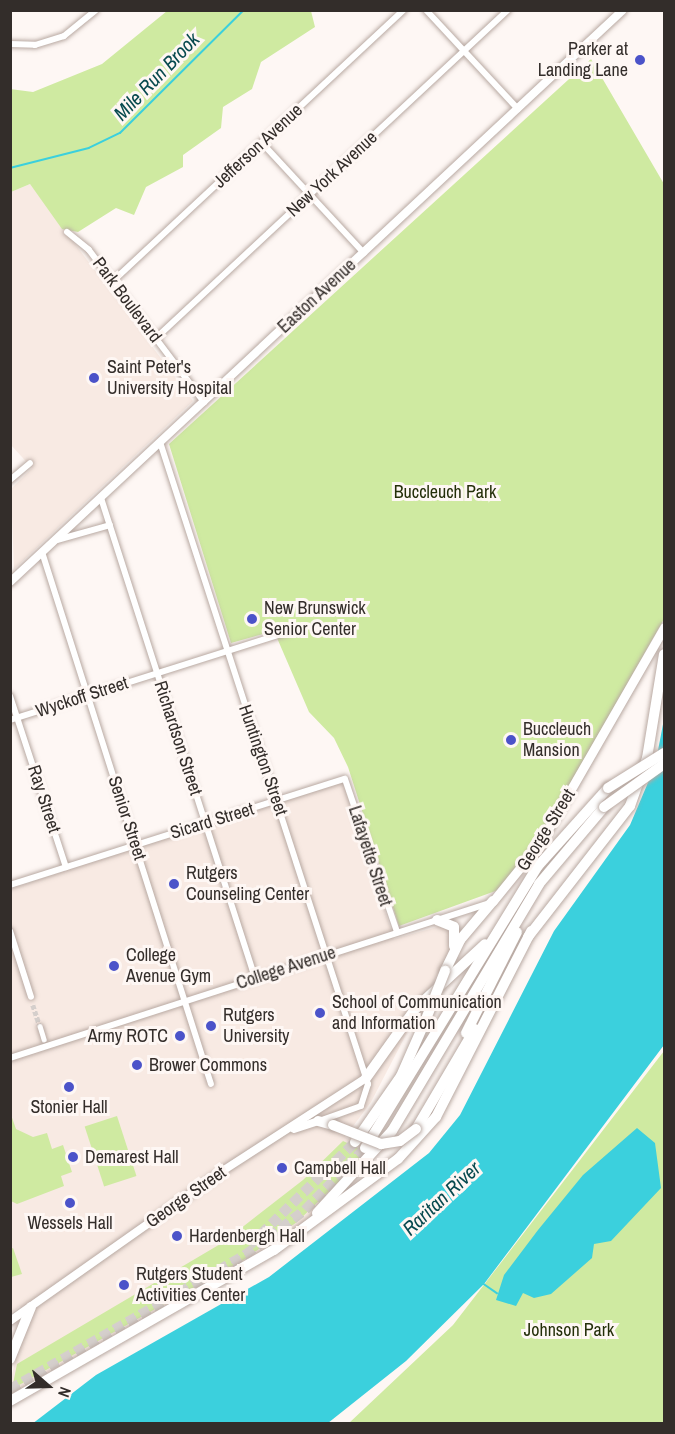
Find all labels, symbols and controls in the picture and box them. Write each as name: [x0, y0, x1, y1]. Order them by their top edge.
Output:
water label: Mile Run Brook: [108, 27, 204, 125]
place label: Parker at Landing Lane: [538, 39, 628, 82]
marker: Parker at Landing Lane: [633, 53, 647, 67]
street label: Jefferson Avenue: [209, 99, 307, 193]
street label: New York Avenue: [282, 126, 382, 222]
street label: Park Boulevard: [88, 253, 166, 347]
street label: Easton Avenue: [273, 254, 361, 338]
place label: Saint Peter's University Hospital: [107, 357, 232, 400]
marker: Saint Peter's University Hospital: [85, 369, 103, 387]
park label: Buccleuch Park: [394, 481, 496, 503]
place label: New Brunswick Senior Center: [264, 598, 366, 640]
marker: New Brunswick Senior Center: [245, 612, 259, 626]
street label: Wyckoff Street: [33, 672, 131, 722]
street label: Richardson Street: [149, 678, 207, 798]
street label: Huntington Street: [234, 702, 292, 818]
place label: Buccleuch Mansion: [523, 719, 591, 762]
marker: Buccleuch Mansion: [504, 733, 518, 747]
street label: Ray Street: [23, 763, 65, 835]
street label: Senior Street: [103, 773, 151, 863]
street label: George Street: [512, 785, 580, 875]
street label: Sicard Street: [168, 798, 256, 844]
street label: Lafayette Street: [344, 803, 396, 909]
place label: Rutgers Counseling Center: [186, 863, 309, 906]
marker: Rutgers Counseling Center: [167, 877, 181, 891]
street label: College Avenue: [233, 942, 339, 994]
place label: College Avenue Gym: [126, 945, 211, 988]
marker: College Avenue Gym: [107, 959, 121, 973]
place label: School of Communication and Information: [332, 992, 502, 1034]
place label: Rutgers University: [223, 1005, 289, 1048]
marker: School of Communication and Information: [313, 1006, 327, 1020]
marker: Rutgers University: [204, 1019, 218, 1033]
place label: Army ROTC: [88, 1025, 168, 1047]
marker: Army ROTC: [173, 1029, 187, 1043]
place label: Brower Commons: [149, 1054, 267, 1076]
marker: Brower Commons: [130, 1058, 144, 1072]
marker: Stonier Hall: [62, 1080, 76, 1094]
place label: Stonier Hall: [30, 1096, 108, 1118]
place label: Demarest Hall: [85, 1146, 178, 1168]
marker: Demarest Hall: [66, 1150, 80, 1164]
water label: Raritan River: [397, 1156, 485, 1240]
place label: Campbell Hall: [294, 1157, 386, 1179]
marker: Campbell Hall: [275, 1161, 289, 1175]
street label: George Street: [142, 1162, 230, 1232]
marker: Wessels Hall: [63, 1196, 77, 1210]
place label: Wessels Hall: [27, 1212, 113, 1234]
place label: Hardenbergh Hall: [189, 1225, 305, 1247]
marker: Hardenbergh Hall: [170, 1229, 184, 1243]
place label: Rutgers Student Activities Center: [136, 1264, 245, 1306]
marker: Rutgers Student Activities Center: [117, 1278, 131, 1292]
park label: Johnson Park: [524, 1319, 614, 1341]
north arrow: [18, 1356, 78, 1416]
text: N: [53, 1384, 77, 1400]

